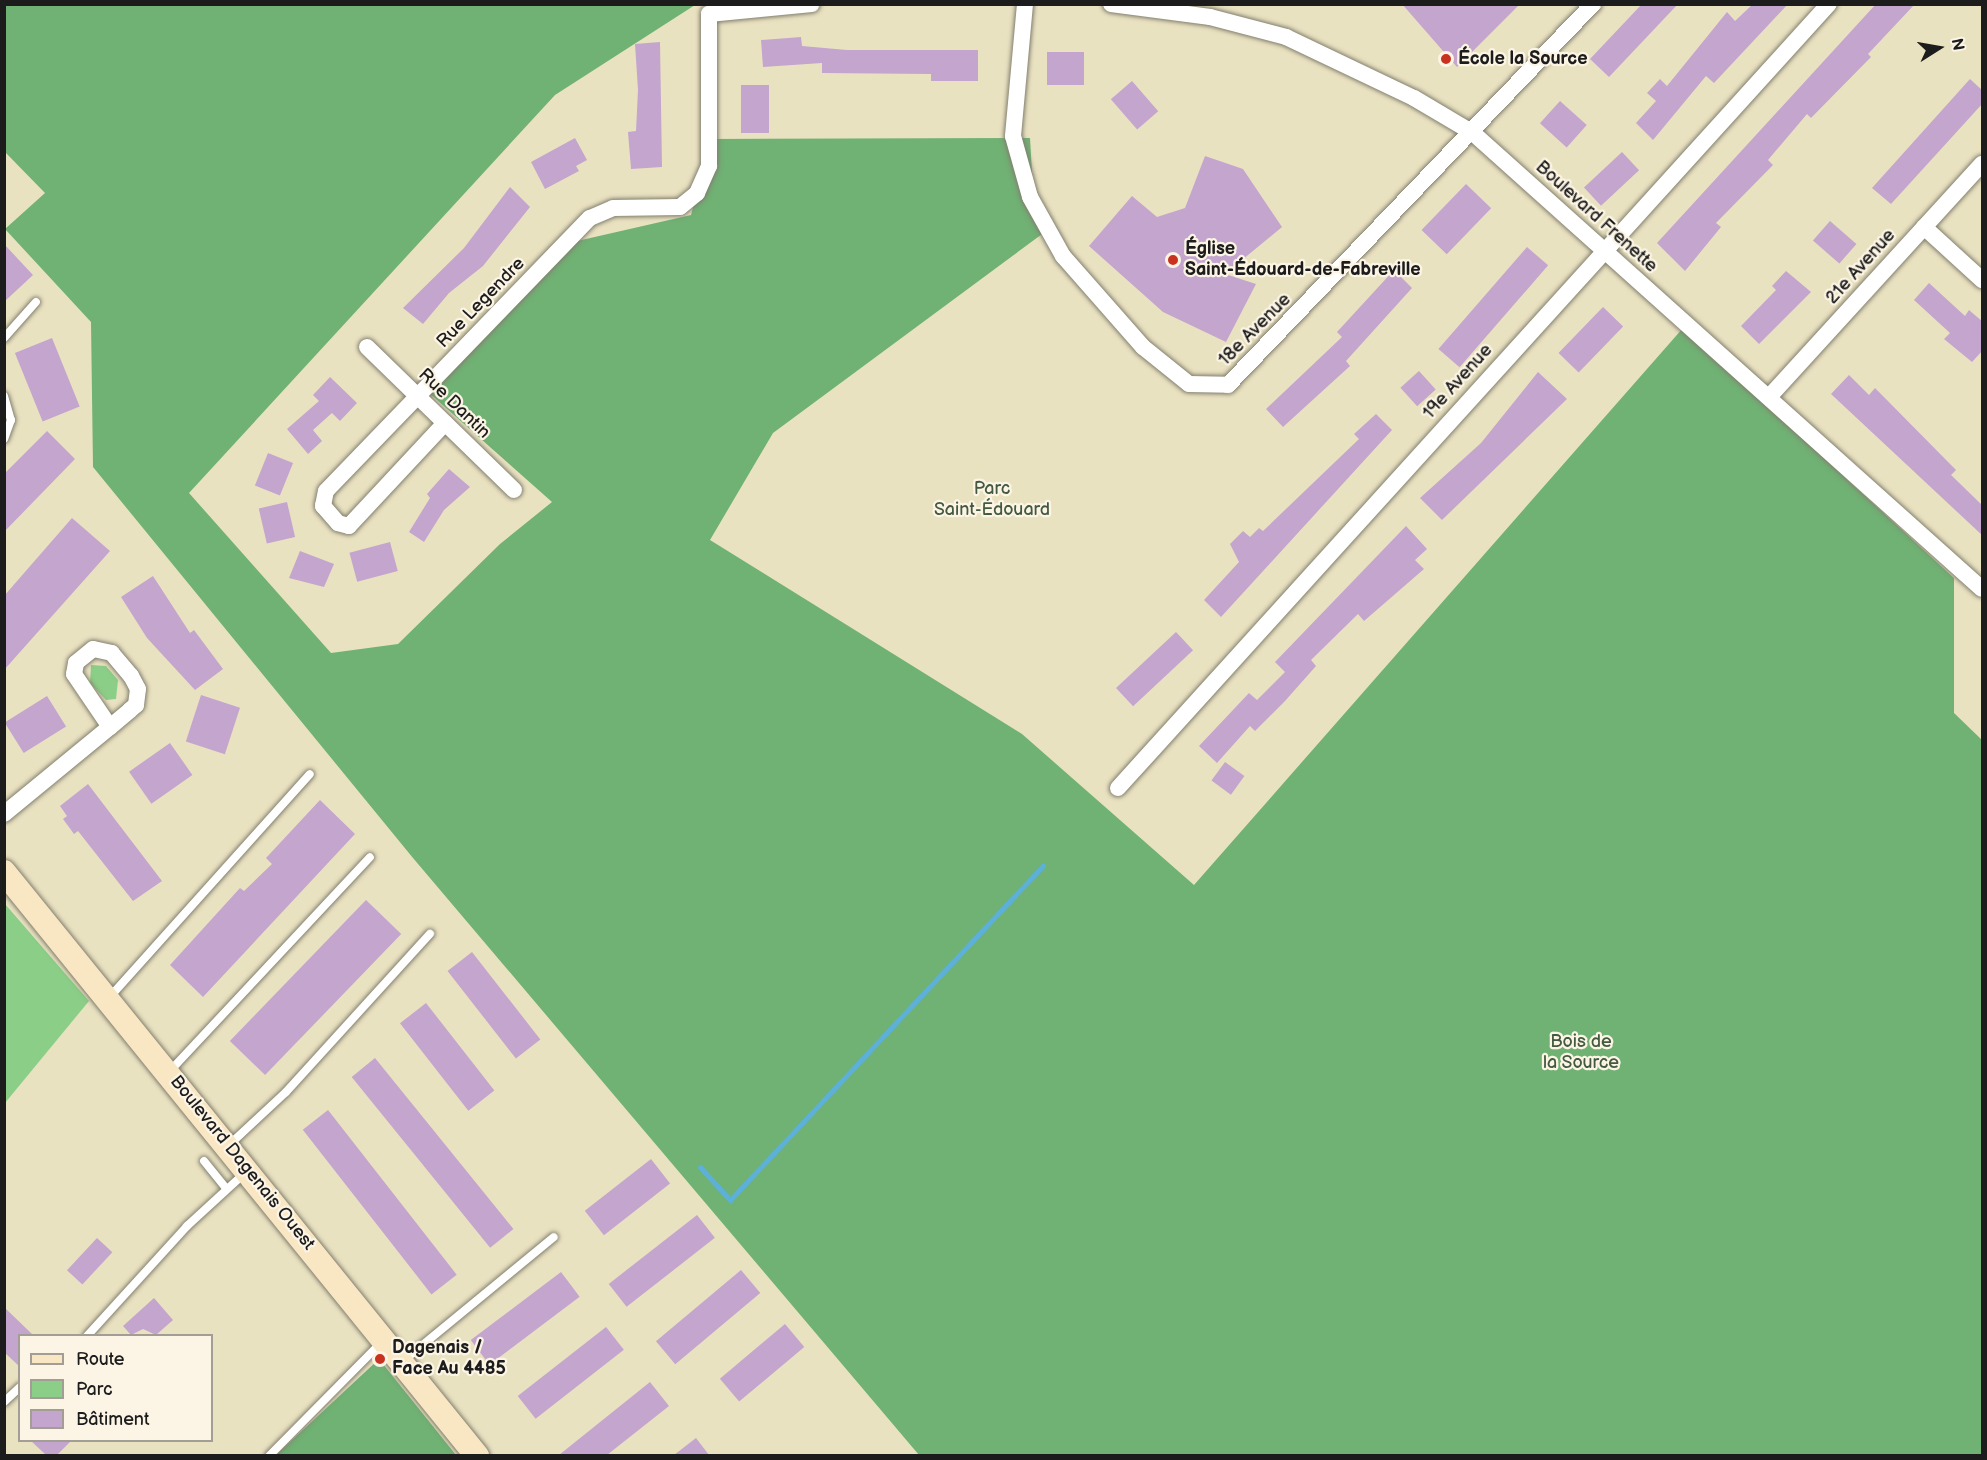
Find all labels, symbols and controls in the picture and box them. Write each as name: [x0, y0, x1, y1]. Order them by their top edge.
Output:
north arrow: [1909, 18, 1969, 78]
text: N: [1947, 37, 1968, 52]
place label: École la Source: [1458, 48, 1588, 70]
marker: École la Source: [1439, 52, 1453, 66]
street label: Boulevard Frenette: [1531, 157, 1661, 277]
street label: 21e Avenue: [1822, 225, 1900, 309]
place label: Église Saint-Édouard-de-Fabreville: [1185, 239, 1421, 282]
street label: Rue Legendre: [433, 253, 529, 353]
marker: Église Saint-Édouard-de-Fabreville: [1166, 253, 1180, 267]
street label: 18e Avenue: [1214, 289, 1296, 371]
street label: 19e Avenue: [1419, 340, 1497, 424]
street label: Rue Dantin: [414, 364, 494, 444]
park label: Parc Saint-Édouard: [934, 479, 1050, 522]
park label: Bois de la Source: [1543, 1032, 1619, 1074]
street label: Boulevard Dagenais Ouest: [165, 1071, 319, 1255]
legend: [18, 1334, 213, 1442]
place label: Dagenais / Face Au 4485: [392, 1338, 506, 1380]
text: Route: [76, 1349, 125, 1370]
marker: Dagenais / Face Au 4485: [373, 1352, 387, 1366]
text: Parc: [76, 1379, 113, 1400]
text: Bâtiment: [76, 1409, 150, 1430]

